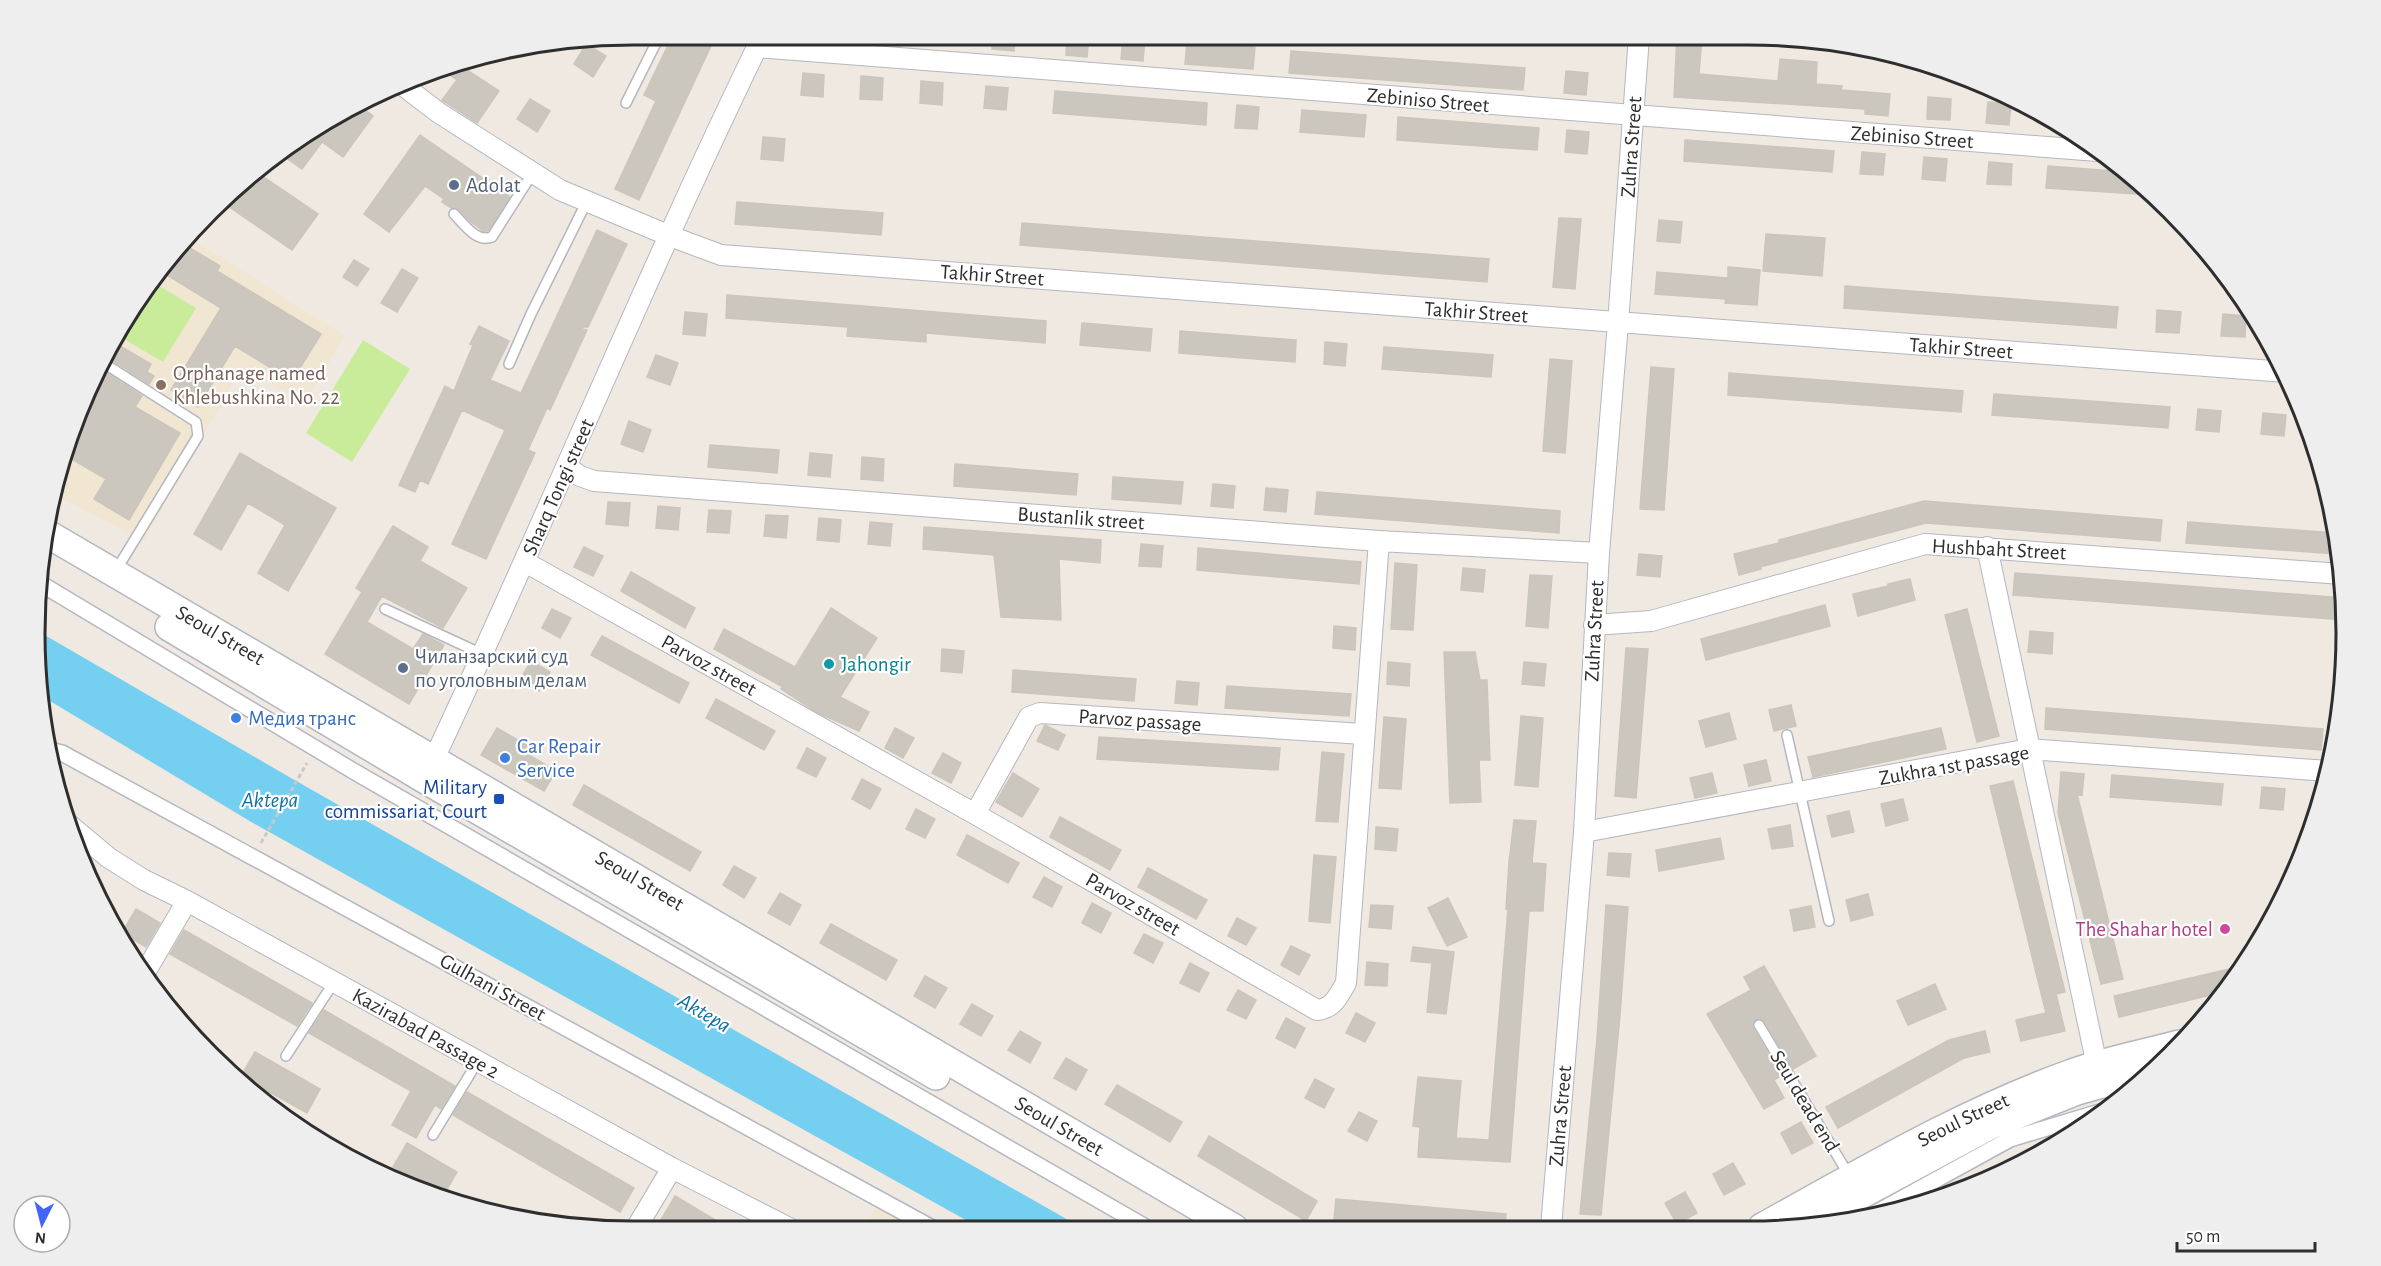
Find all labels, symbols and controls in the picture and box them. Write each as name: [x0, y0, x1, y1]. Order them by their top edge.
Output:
street label: Zebiniso Street: [1366, 85, 1490, 116]
street label: Zuhra Street: [1617, 95, 1646, 198]
street label: Zebiniso Street: [1850, 123, 1974, 152]
place label: Adolat: [466, 175, 521, 196]
marker: Adolat: [447, 178, 461, 192]
street label: Takhir Street: [939, 261, 1045, 290]
street label: Takhir Street: [1423, 298, 1529, 327]
street label: Takhir Street: [1908, 334, 2014, 363]
place label: Orphanage named Khlebushkina No. 22: [173, 363, 340, 408]
marker: Orphanage named Khlebushkina No. 22: [154, 378, 168, 392]
street label: Sharq Tongi street: [519, 416, 598, 559]
street label: Bustanlik street: [1017, 504, 1146, 533]
street label: Hushbaht Street: [1931, 535, 2067, 564]
street label: Zuhra Street: [1581, 580, 1608, 682]
street label: Seoul Street: [172, 602, 268, 669]
street label: Parvoz street: [658, 631, 760, 700]
place label: Чиланзарский суд по уголовным делам: [415, 646, 587, 691]
place label: Jahongir: [841, 654, 911, 675]
marker: Jahongir: [822, 657, 836, 671]
marker: Чиланзарский суд по уголовным делам: [396, 661, 410, 675]
street label: Parvoz passage: [1078, 706, 1202, 735]
place label: Медия транс: [248, 708, 356, 729]
marker: Медия транс: [229, 711, 243, 725]
place label: Car Repair Service: [517, 736, 601, 781]
street label: Zukhra 1st passage: [1877, 742, 2031, 789]
marker: Car Repair Service: [498, 751, 512, 765]
place label: Military commissariat, Court: [325, 777, 487, 822]
water label: Aktepa: [241, 789, 298, 812]
marker: Military commissariat, Court: [492, 792, 506, 806]
street label: Seoul Street: [592, 847, 688, 915]
street label: Parvoz street: [1082, 869, 1184, 940]
place label: The Shahar hotel: [2075, 919, 2213, 940]
marker: The Shahar hotel: [2218, 922, 2232, 936]
street label: Gulhani Street: [436, 950, 549, 1025]
street label: Kazirabad Passage 2: [349, 984, 503, 1082]
water label: Aktepa: [673, 989, 734, 1037]
street label: Seul dead end: [1766, 1047, 1843, 1156]
street label: Zuhra Street: [1546, 1064, 1575, 1167]
street label: Seoul Street: [1914, 1089, 2012, 1151]
street label: Seoul Street: [1011, 1092, 1107, 1160]
north arrow: [12, 1194, 72, 1254]
scale bar: [2177, 1215, 2315, 1253]
text: 50 m: [2186, 1228, 2220, 1246]
text: N: [34, 1229, 47, 1246]

